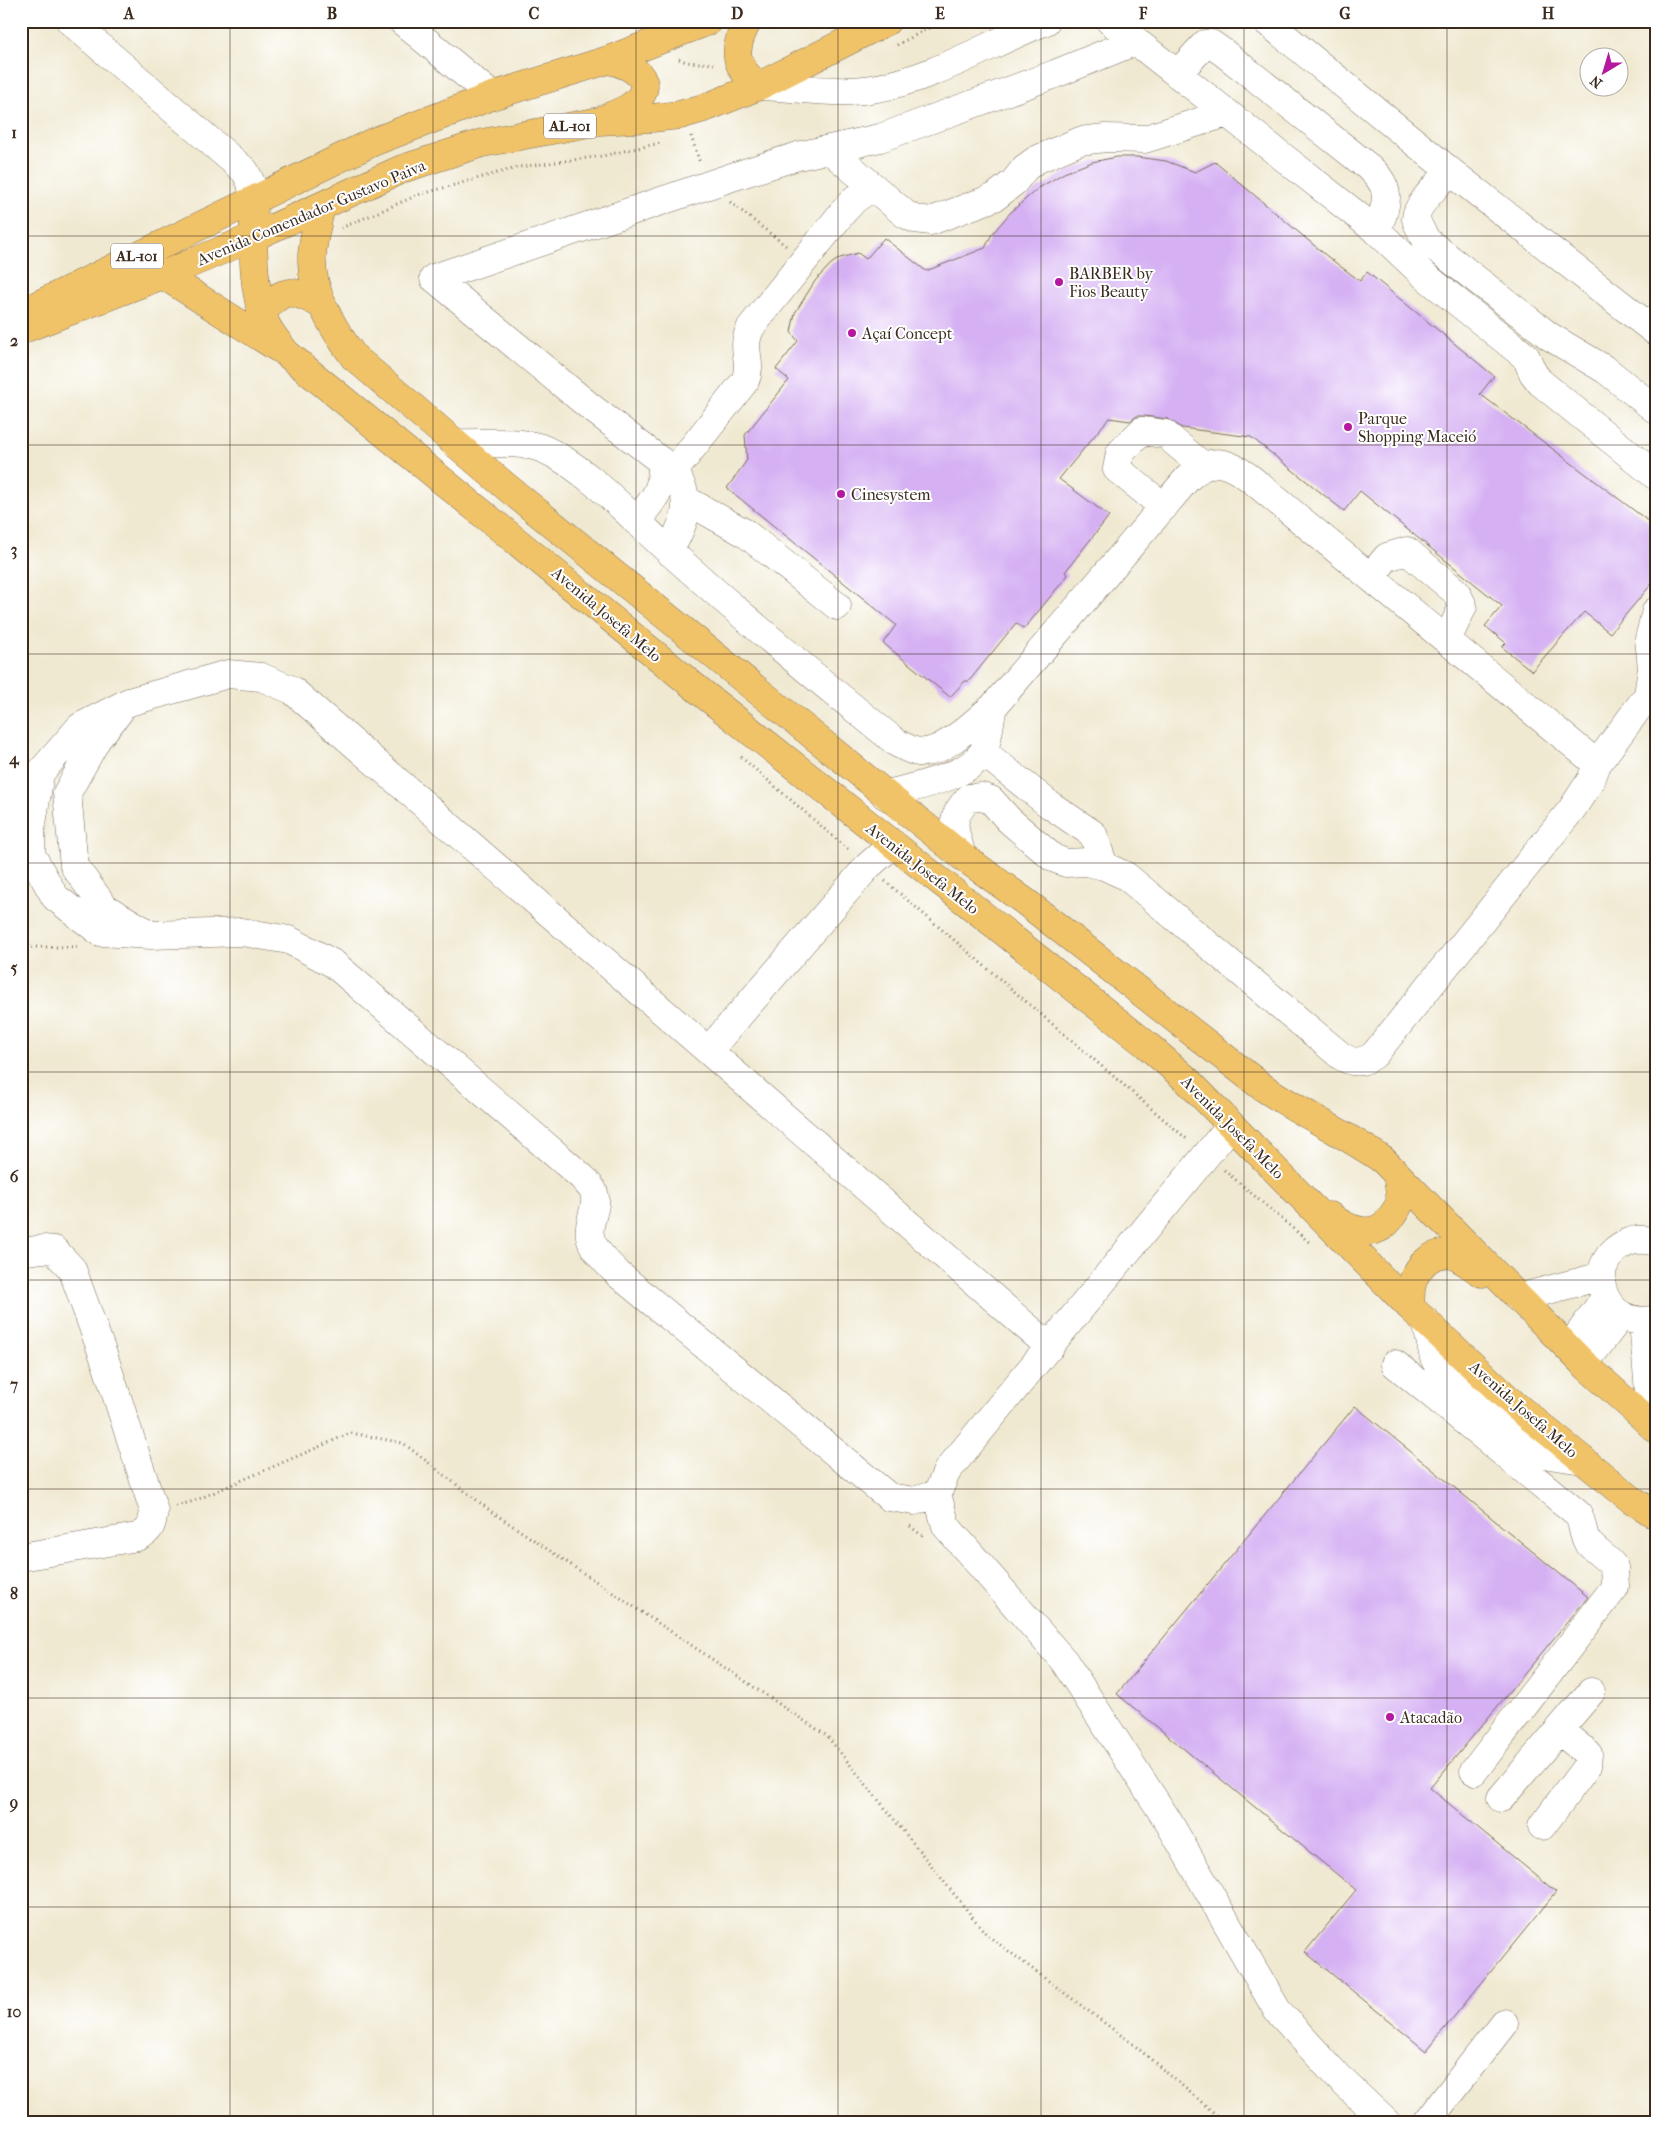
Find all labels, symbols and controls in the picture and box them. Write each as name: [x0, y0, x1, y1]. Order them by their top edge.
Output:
text: A: [123, 4, 135, 23]
text: B: [327, 4, 337, 23]
text: C: [529, 4, 540, 23]
text: D: [731, 4, 743, 23]
text: E: [935, 4, 945, 23]
text: F: [1138, 4, 1148, 23]
text: G: [1339, 4, 1351, 23]
text: H: [1542, 4, 1555, 23]
north arrow: [1580, 48, 1630, 98]
text: N: [1587, 72, 1606, 92]
road number: AL-101: [544, 114, 596, 138]
text: 1: [11, 123, 17, 142]
street label: Avenida Comendador Gustavo Paiva: [193, 155, 429, 270]
road number: AL-101: [111, 244, 163, 268]
place label: BARBER by Fios Beauty: [1069, 264, 1153, 301]
marker: BARBER by Fios Beauty: [1053, 276, 1065, 288]
place label: Açaí Concept: [861, 324, 953, 343]
marker: Açaí Concept: [846, 327, 858, 339]
text: 2: [10, 331, 18, 350]
place label: Parque Shopping Maceió: [1358, 409, 1476, 446]
marker: Parque Shopping Maceió: [1342, 421, 1354, 433]
place label: Cinesystem: [851, 485, 931, 504]
marker: Cinesystem: [835, 488, 847, 500]
text: 3: [11, 540, 17, 560]
street label: Avenida Josefa Melo: [547, 562, 665, 666]
text: 4: [8, 749, 20, 769]
street label: Avenida Josefa Melo: [862, 818, 983, 918]
text: 5: [11, 958, 18, 977]
street label: Avenida Josefa Melo: [1177, 1071, 1288, 1183]
text: 6: [10, 1167, 19, 1186]
street label: Avenida Josefa Melo: [1465, 1356, 1582, 1462]
text: 7: [9, 1375, 18, 1394]
text: 8: [10, 1584, 18, 1603]
place label: Atacadão: [1399, 1708, 1462, 1727]
marker: Atacadão: [1384, 1711, 1396, 1723]
text: 9: [9, 1793, 18, 1813]
text: 10: [7, 2002, 21, 2021]

